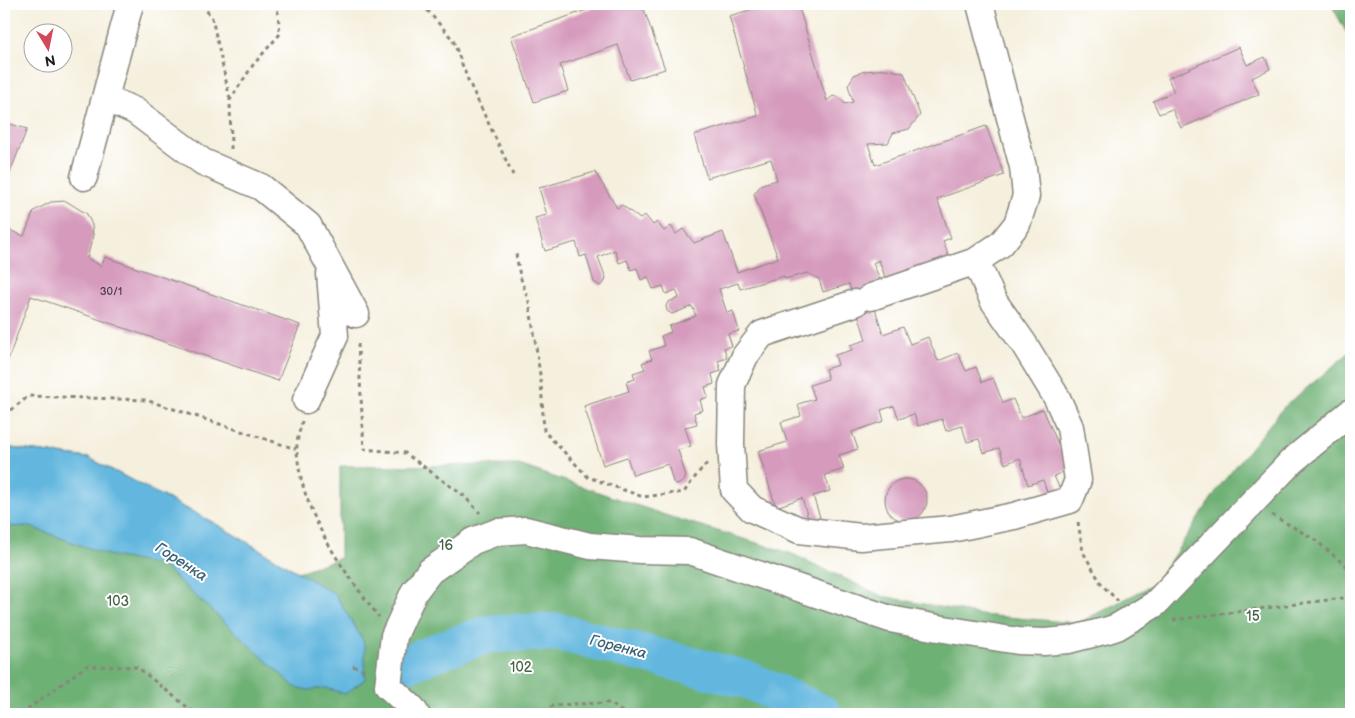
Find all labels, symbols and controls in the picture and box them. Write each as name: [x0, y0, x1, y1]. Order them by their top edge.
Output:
north arrow: [22, 22, 72, 72]
text: N: [44, 51, 57, 70]
house number: 30/1: [100, 285, 122, 298]
park label: 16: [439, 537, 453, 554]
water label: Горенка: [151, 538, 211, 586]
park label: 103: [107, 593, 129, 610]
park label: 15: [1246, 608, 1260, 625]
water label: Горенка: [587, 631, 649, 663]
park label: 102: [510, 659, 533, 676]

